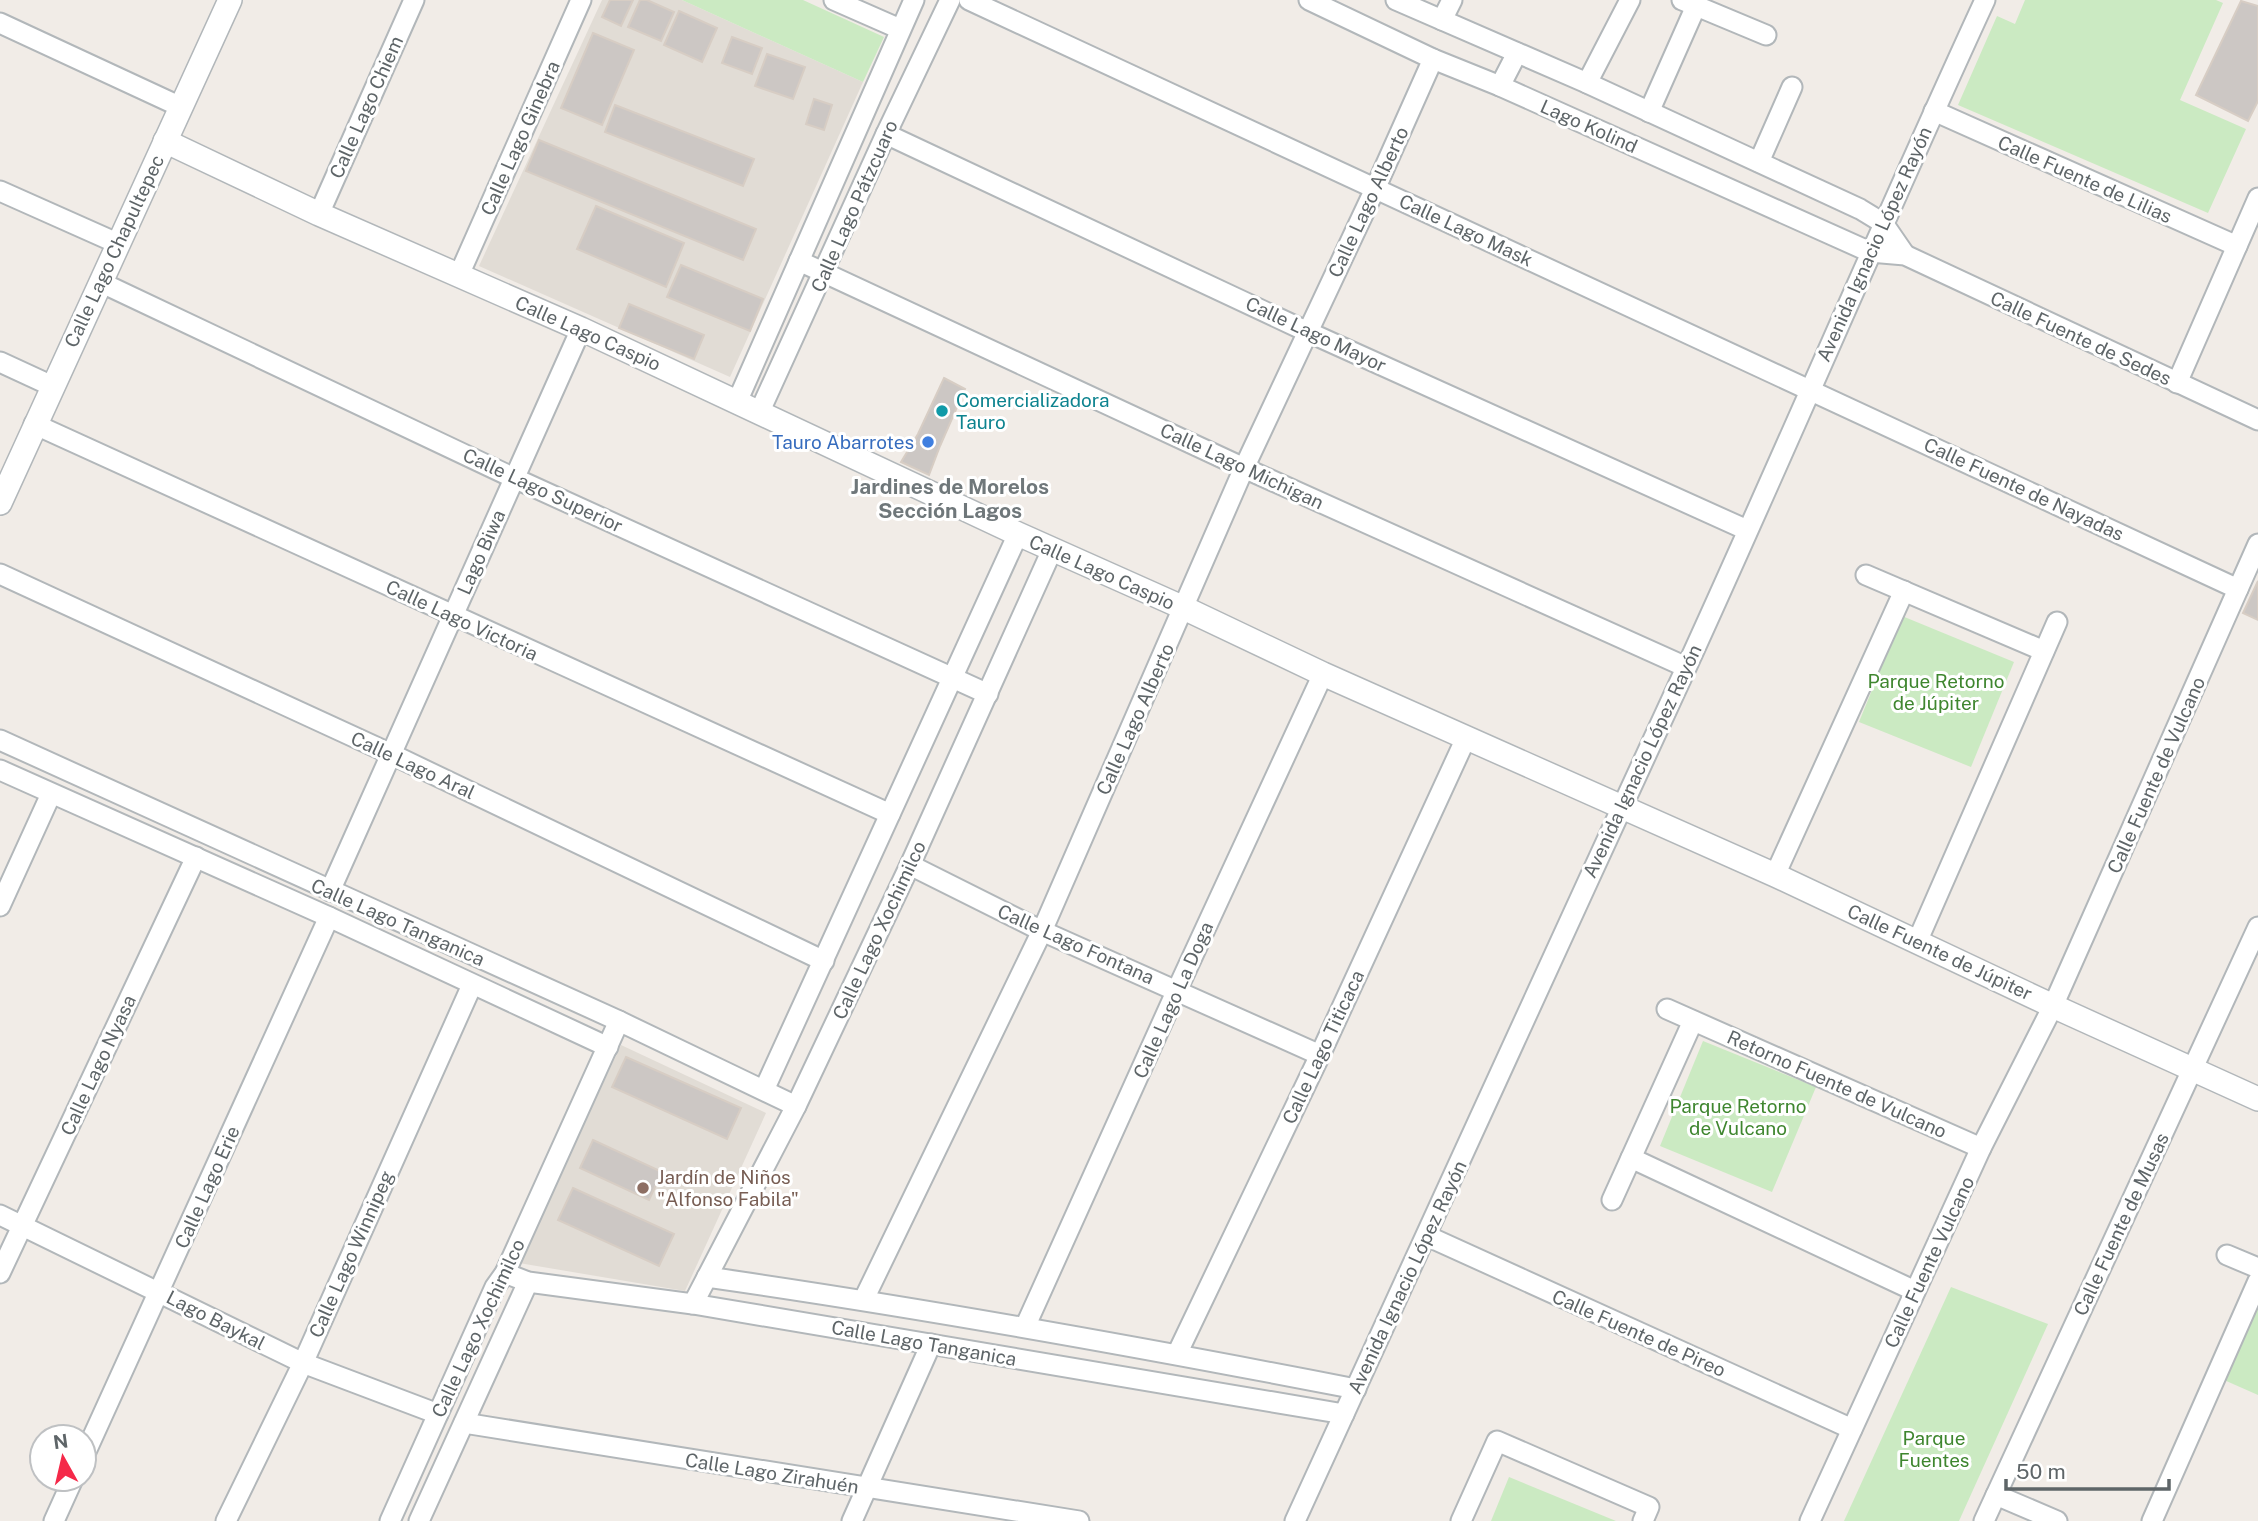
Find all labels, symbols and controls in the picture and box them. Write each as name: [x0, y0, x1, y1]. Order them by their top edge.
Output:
street label: Calle Lago Chiem: [325, 32, 407, 182]
street label: Calle Lago Ginebra: [476, 57, 564, 219]
street label: Lago Kolind: [1537, 95, 1641, 157]
street label: Calle Lago Pátzcuaro: [806, 117, 902, 295]
street label: Calle Lago Alberto: [1323, 123, 1413, 281]
street label: Avenida Ignacio López Rayón: [1812, 123, 1936, 365]
street label: Calle Fuente de Lilias: [1995, 131, 2175, 227]
street label: Calle Lago Chapultepec: [60, 151, 168, 351]
street label: Calle Lago Mask: [1396, 189, 1537, 271]
street label: Calle Fuente de Sedes: [1987, 286, 2175, 390]
street label: Calle Lago Caspio: [512, 291, 664, 375]
street label: Calle Lago Mayor: [1242, 292, 1390, 376]
place label: Comercializadora Tauro: [956, 389, 1109, 433]
marker: Comercializadora Tauro: [934, 403, 950, 419]
street label: Calle Lago Michigan: [1157, 418, 1327, 514]
place label: Tauro Abarrotes: [772, 431, 914, 453]
street label: Calle Fuente de Nayadas: [1921, 433, 2127, 545]
marker: Tauro Abarrotes: [920, 434, 936, 450]
street label: Calle Lago Superior: [460, 443, 626, 537]
district label: Jardines de Morelos Sección Lagos: [851, 474, 1049, 523]
street label: Lago Biwa: [453, 506, 509, 598]
street label: Calle Lago Caspio: [1026, 530, 1178, 614]
street label: Calle Lago Victoria: [383, 575, 541, 665]
street label: Calle Lago Alberto: [1092, 640, 1178, 798]
street label: Avenida Ignacio López Rayón: [1578, 641, 1706, 881]
park label: Parque Retorno de Júpiter: [1867, 670, 2005, 714]
street label: Calle Fuente de Vulcano: [2103, 673, 2209, 877]
street label: Calle Lago Aral: [348, 727, 478, 803]
street label: Calle Lago Xochimilco: [828, 837, 930, 1023]
street label: Calle Lago Tanganica: [308, 874, 488, 970]
street label: Calle Fuente de Júpiter: [1844, 899, 2036, 1005]
street label: Calle Lago Fontana: [994, 900, 1158, 988]
street label: Calle Lago La Doga: [1129, 918, 1217, 1082]
street label: Calle Lago Titicaca: [1278, 967, 1368, 1127]
street label: Calle Lago Nyasa: [56, 991, 140, 1139]
street label: Retorno Fuente de Vulcano: [1724, 1026, 1950, 1142]
park label: Parque Retorno de Vulcano: [1669, 1095, 1807, 1139]
street label: Calle Lago Erie: [170, 1122, 244, 1252]
street label: Calle Fuente de Musas: [2069, 1129, 2173, 1319]
street label: Avenida Ignacio López Rayón: [1343, 1157, 1471, 1397]
place label: Jardín de Niños "Alfonso Fabila": [657, 1166, 799, 1210]
street label: Calle Lago Winnipeg: [304, 1167, 398, 1341]
street label: Calle Fuente Vulcano: [1880, 1173, 1978, 1351]
marker: Jardín de Niños "Alfonso Fabila": [635, 1180, 651, 1196]
street label: Calle Lago Xochimilco: [427, 1235, 529, 1421]
street label: Calle Fuente de Pireo: [1549, 1285, 1729, 1381]
street label: Lago Baykal: [163, 1286, 269, 1354]
street label: Calle Lago Tanganica: [830, 1316, 1018, 1370]
north arrow: [28, 1423, 98, 1493]
park label: Parque Fuentes: [1899, 1427, 1969, 1471]
text: N: [52, 1429, 70, 1453]
street label: Calle Lago Zirahuén: [684, 1448, 860, 1498]
scale bar: [2006, 1448, 2169, 1492]
text: 50 m: [2016, 1459, 2066, 1484]

